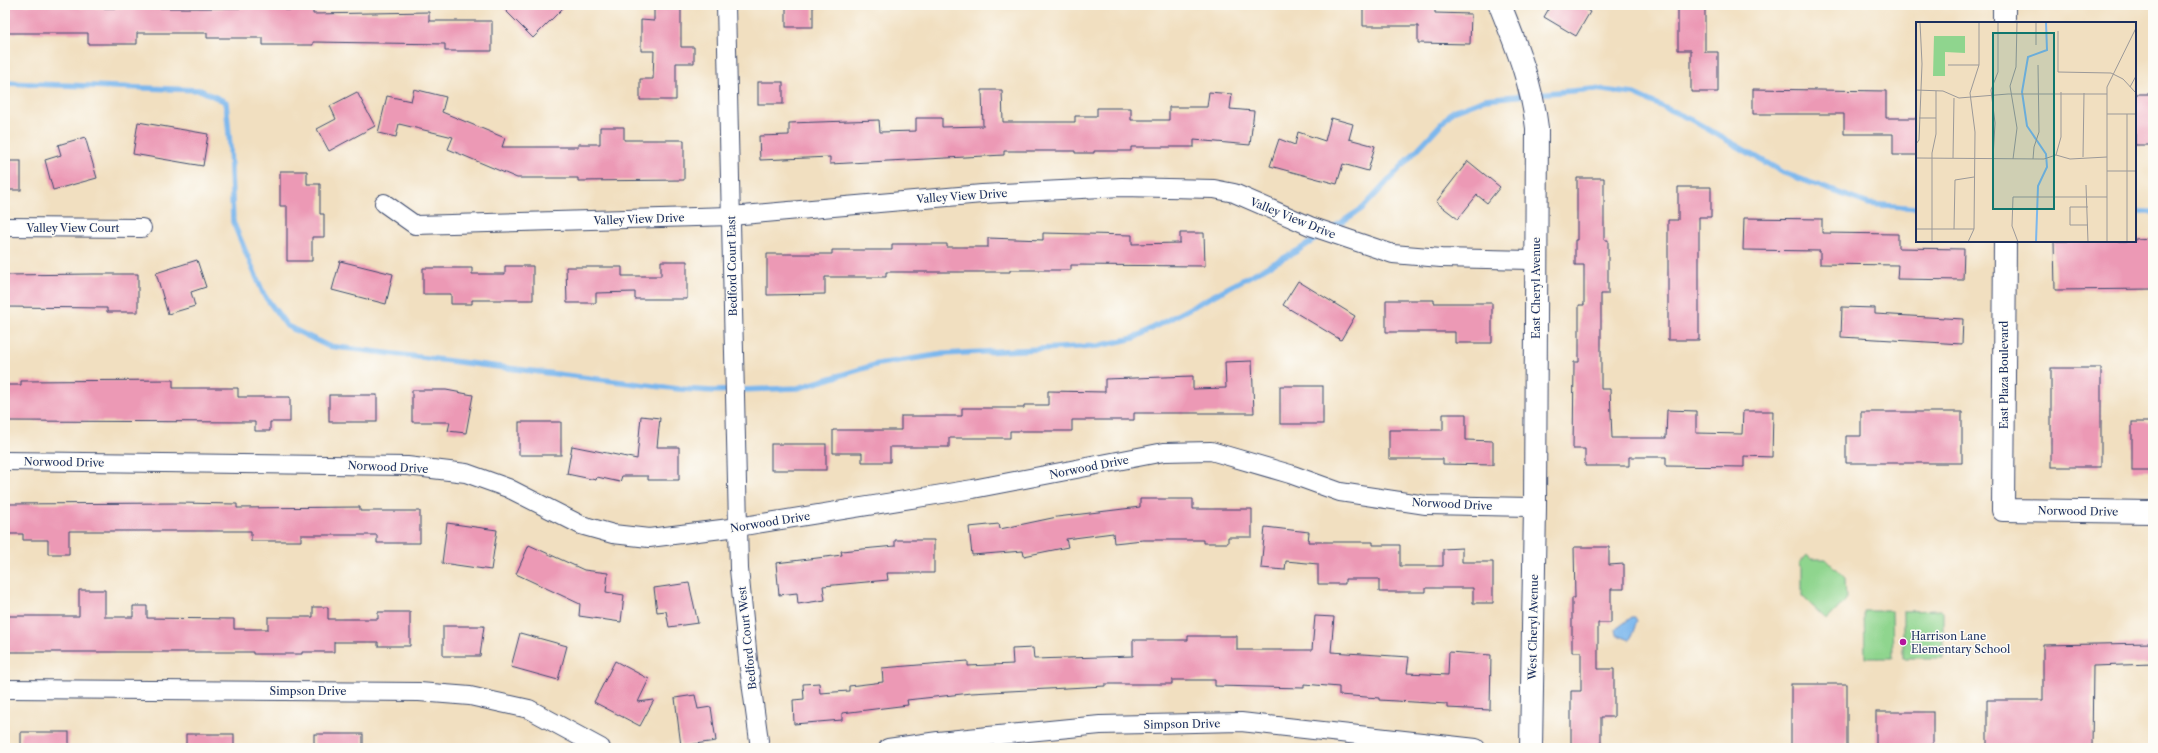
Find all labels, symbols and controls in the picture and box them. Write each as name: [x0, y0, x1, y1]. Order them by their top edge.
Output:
inset map: [1916, 22, 2136, 242]
street label: Valley View Drive: [915, 186, 1008, 206]
street label: Valley View Drive: [1247, 194, 1338, 242]
street label: Valley View Drive: [592, 210, 685, 228]
street label: Bedford Court East: [724, 215, 740, 316]
street label: Valley View Court: [26, 221, 120, 235]
street label: East Cheryl Avenue: [1529, 237, 1543, 339]
street label: East Plaza Boulevard: [1997, 320, 2011, 429]
street label: Norwood Drive: [1048, 452, 1130, 482]
street label: Norwood Drive: [24, 454, 104, 470]
street label: Norwood Drive: [347, 458, 429, 476]
street label: Norwood Drive: [1411, 495, 1493, 513]
street label: Norwood Drive: [2038, 503, 2118, 519]
street label: Norwood Drive: [729, 509, 811, 535]
street label: West Cheryl Avenue: [1525, 574, 1541, 681]
street label: Bedford Court West: [735, 585, 759, 691]
place label: Harrison Lane Elementary School: [1911, 629, 2011, 656]
marker: Harrison Lane Elementary School: [1898, 637, 1908, 647]
street label: Simpson Drive: [270, 684, 346, 698]
street label: Simpson Drive: [1143, 716, 1221, 732]

